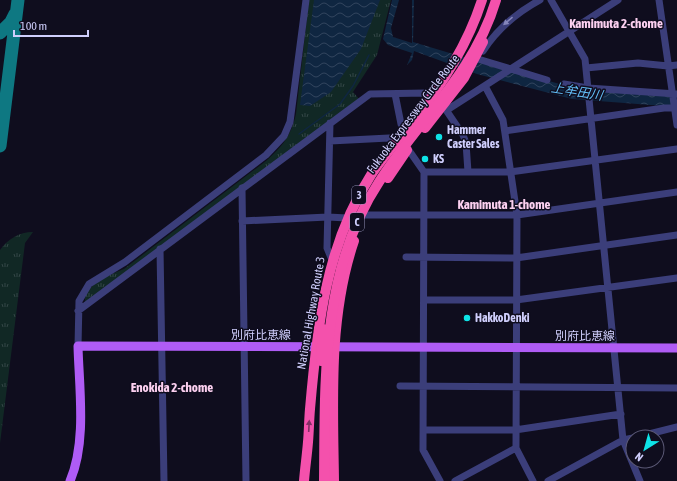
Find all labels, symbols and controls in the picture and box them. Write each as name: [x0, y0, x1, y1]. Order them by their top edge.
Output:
scale bar: [14, 12, 88, 38]
district label: Kamimuta 2-chome: [569, 16, 663, 31]
one-way arrow: [502, 17, 513, 26]
text: 100 m: [20, 19, 47, 33]
street label: Fukuoka Expressway Circle Route: [364, 52, 462, 176]
water label: 上牟田川: [550, 80, 606, 103]
place label: Hammer Caster Sales: [447, 123, 500, 151]
marker: Hammer Caster Sales: [434, 132, 444, 142]
place label: KS: [433, 152, 444, 166]
marker: KS: [420, 154, 430, 164]
road number: 3: [352, 186, 366, 204]
district label: Kamimuta 1-chome: [458, 197, 551, 212]
road number: C: [350, 213, 364, 231]
street label: National Highway Route 3: [294, 256, 328, 370]
place label: HakkoDenki: [475, 311, 530, 325]
marker: HakkoDenki: [462, 313, 472, 323]
street label: 別府比恵線: [231, 328, 291, 342]
street label: 別府比恵線: [555, 329, 615, 343]
district label: Enokida 2-chome: [131, 380, 213, 395]
one-way arrow: [305, 420, 312, 432]
north arrow: [625, 429, 665, 469]
text: N: [633, 450, 645, 464]

